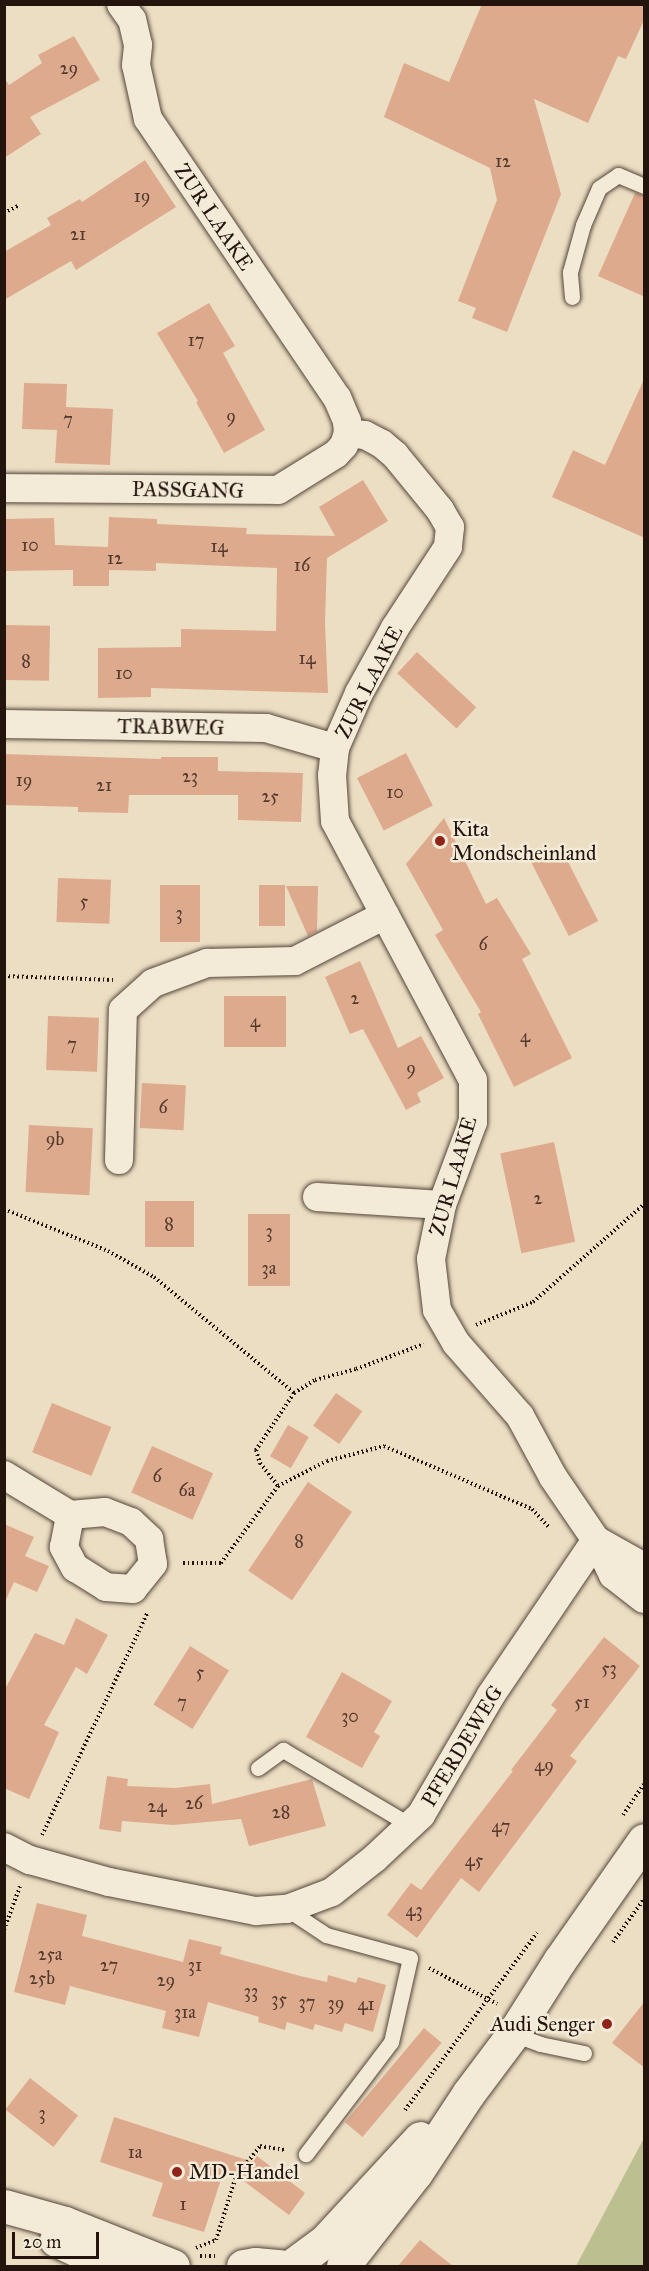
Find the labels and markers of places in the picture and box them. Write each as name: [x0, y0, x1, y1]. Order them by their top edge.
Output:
place label: Kita Mondscheinland: [452, 816, 596, 866]
marker: Kita Mondscheinland: [433, 834, 447, 848]
place label: Audi Senger: [490, 2011, 595, 2037]
marker: Audi Senger: [600, 2017, 614, 2031]
place label: MD-Handel: [189, 2159, 299, 2185]
marker: MD-Handel: [170, 2165, 184, 2179]

